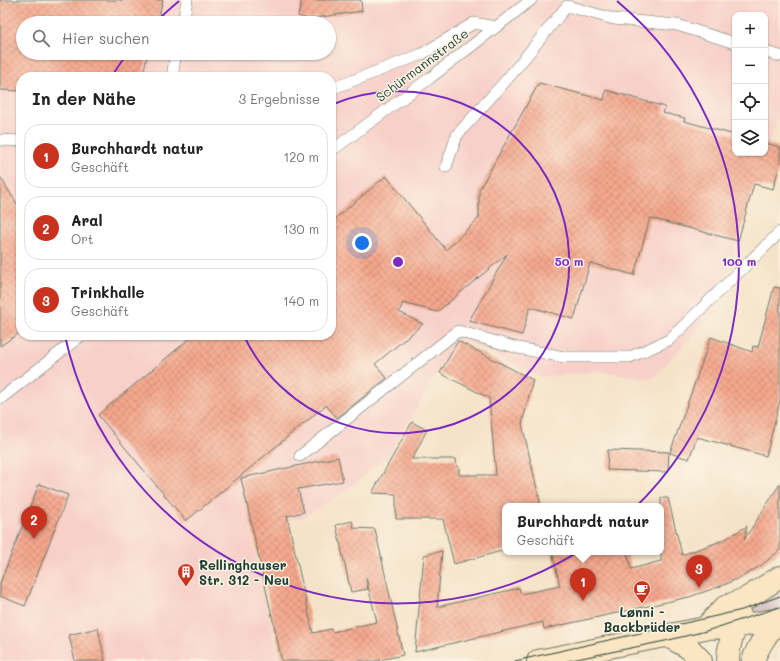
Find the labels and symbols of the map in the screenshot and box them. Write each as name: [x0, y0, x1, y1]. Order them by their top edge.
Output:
street label: Schürmannstraße: [372, 24, 471, 105]
your location: [352, 233, 372, 253]
text: 50 m: [555, 253, 583, 269]
text: 100 m: [722, 253, 756, 269]
centre of rings: [391, 255, 405, 269]
pin: 2: [21, 506, 47, 539]
pin: 3: [686, 555, 712, 588]
place label: Rellinghauser Str. 312 - Neu: [199, 556, 289, 588]
building icon: Rellinghauser Str. 312 - Neu: [176, 562, 196, 587]
pin: 1: [570, 568, 596, 601]
cafe icon: Lønni - Backbrüder: [632, 579, 652, 604]
place label: Lønni - Backbrüder: [604, 603, 681, 635]

